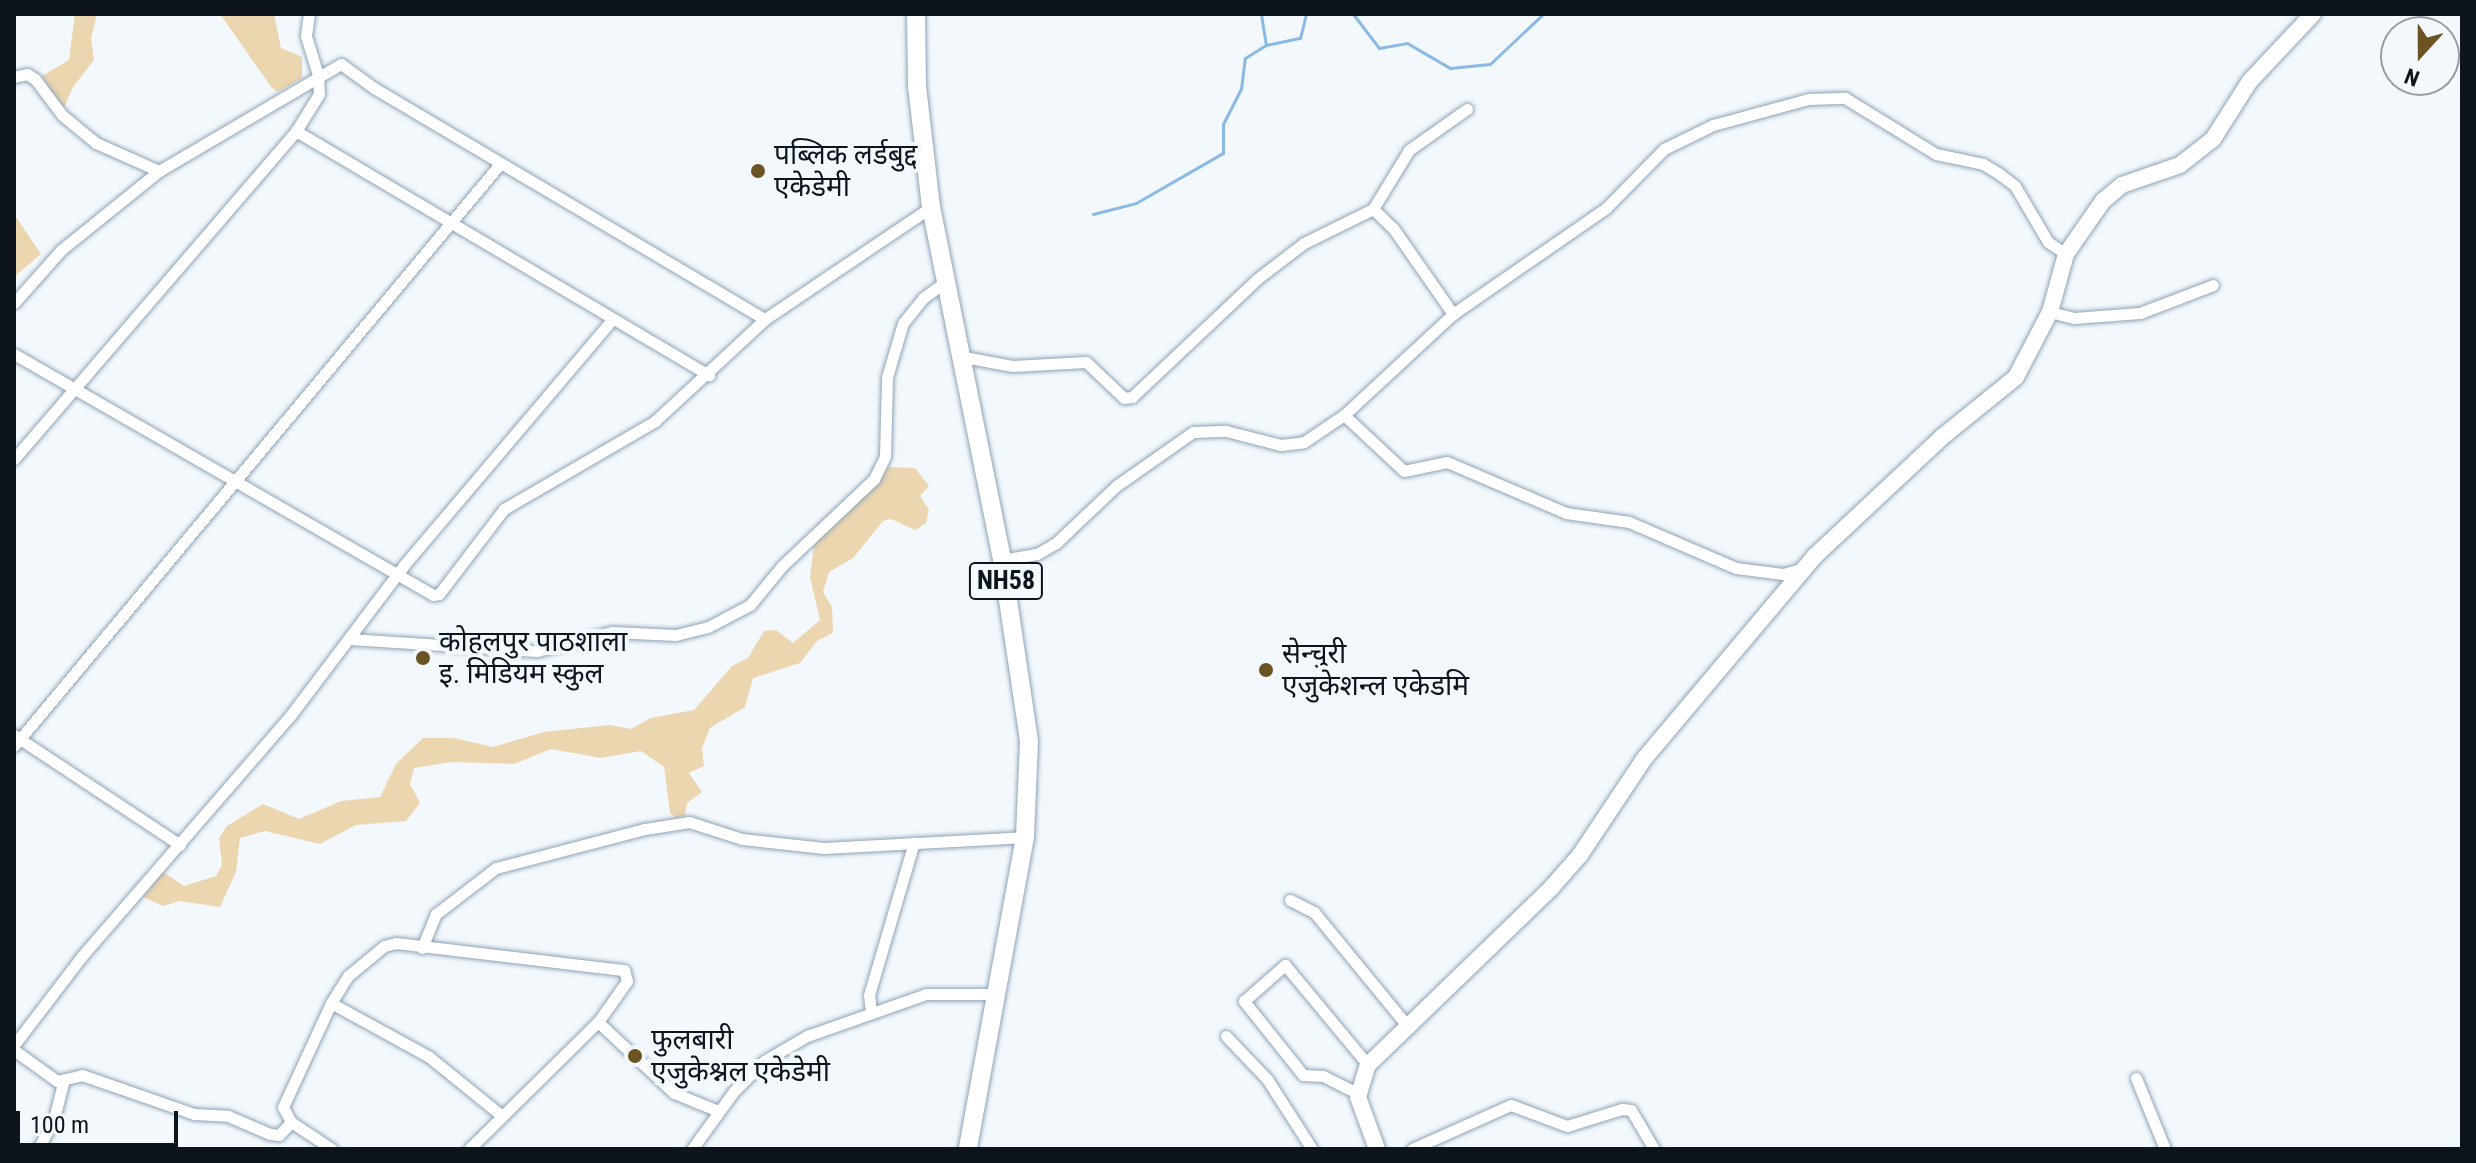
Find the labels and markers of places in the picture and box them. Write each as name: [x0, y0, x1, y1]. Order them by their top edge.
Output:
place label: पब्लिक लर्डबुद्द एकेडेमी: [774, 138, 917, 204]
marker: पब्लिक लर्डबुद्द एकेडेमी: [749, 162, 767, 180]
place label: कोहलपुर पाठशाला इ. मिडियम स्कुल: [439, 625, 627, 691]
place label: सेन्चुरी एजुकेशन्ल एकेडमि: [1282, 637, 1469, 703]
marker: कोहलपुर पाठशाला इ. मिडियम स्कुल: [414, 649, 432, 667]
marker: सेन्चुरी एजुकेशन्ल एकेडमि: [1257, 661, 1275, 679]
place label: फुलबारी एजुकेश्नल एकेडेमी: [651, 1023, 830, 1089]
marker: फुलबारी एजुकेश्नल एकेडेमी: [626, 1047, 644, 1065]

